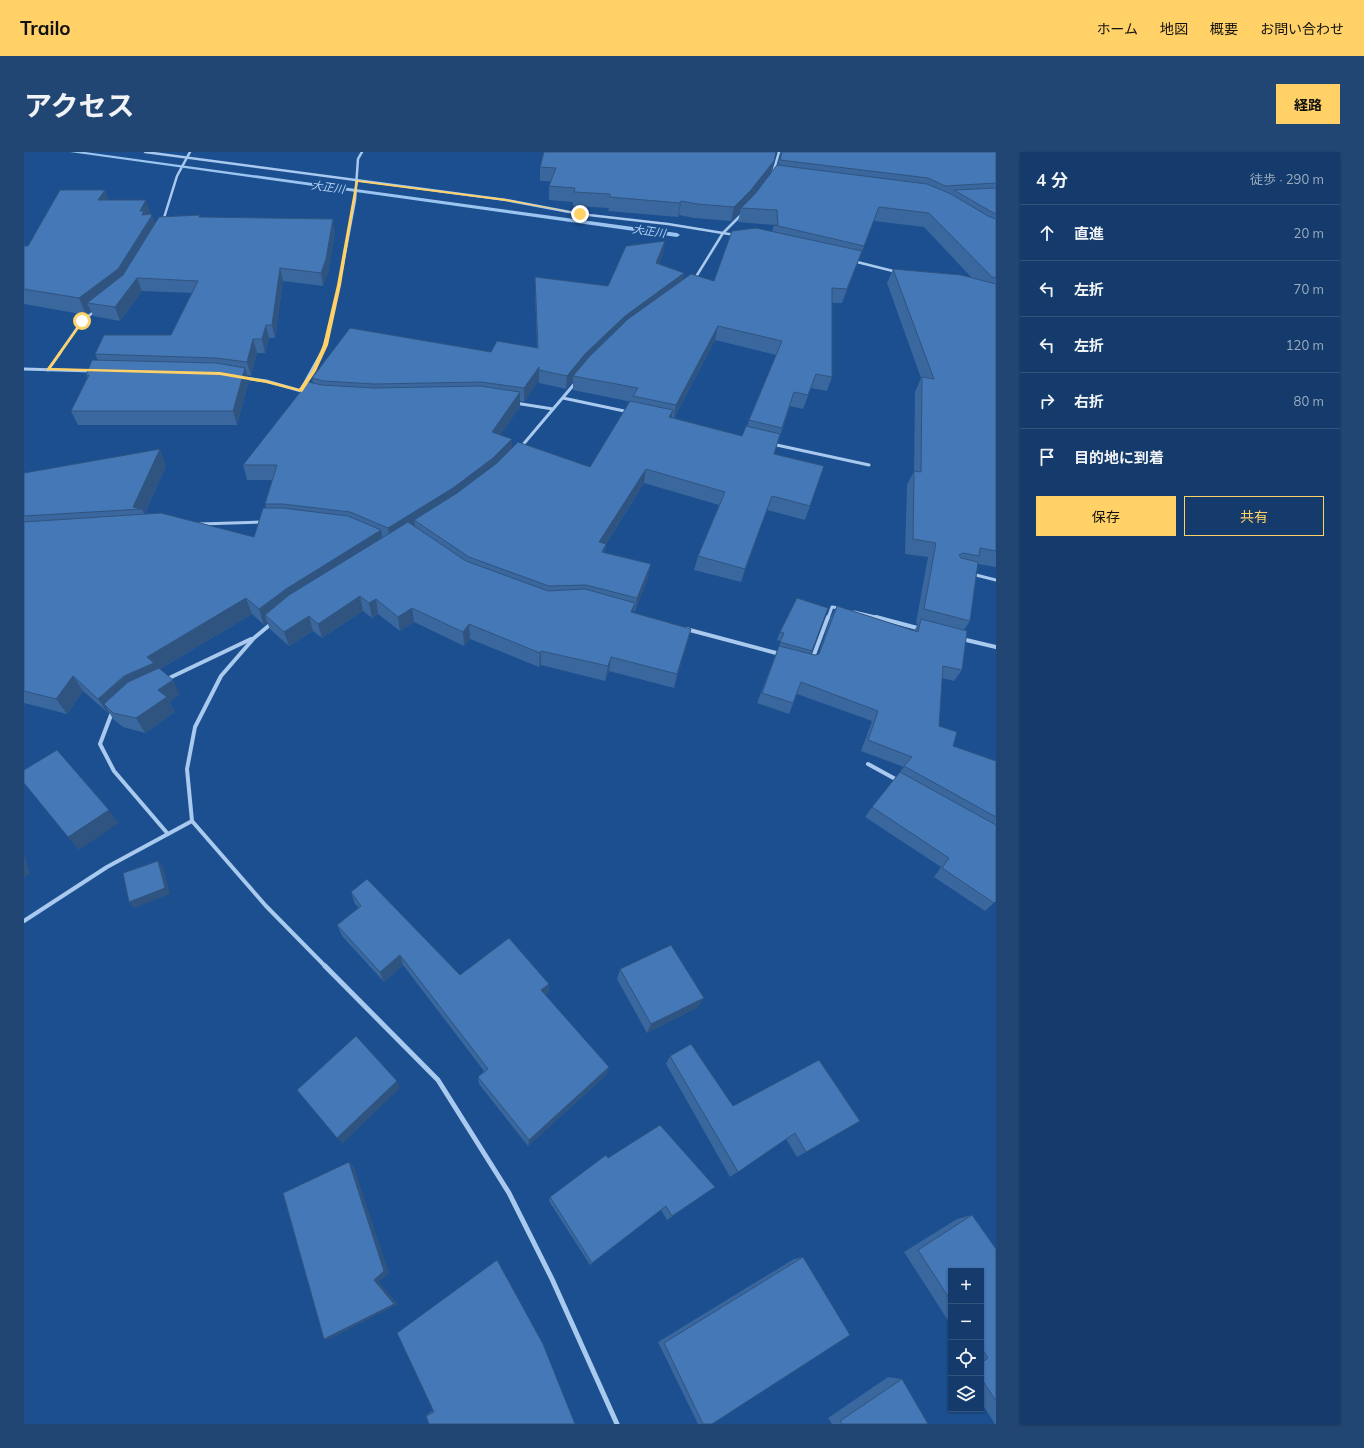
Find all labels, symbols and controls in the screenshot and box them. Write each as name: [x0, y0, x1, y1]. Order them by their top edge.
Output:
text: Trailo: [20, 16, 71, 40]
text: ホーム: [1096, 20, 1138, 38]
text: 地図: [1160, 20, 1188, 38]
text: 概要: [1210, 20, 1238, 38]
text: お問い合わせ: [1260, 20, 1344, 38]
button: 経路: [1276, 84, 1340, 124]
text: アクセス: [24, 88, 135, 123]
text: 4 分: [1036, 169, 1068, 190]
text: 徒歩 · 290 m: [1250, 171, 1324, 187]
water label: 大正川: [311, 178, 346, 196]
route end: [571, 205, 589, 223]
water label: 大正川: [632, 222, 667, 240]
icon: ahead: [1036, 222, 1058, 244]
text: 直進: [1074, 224, 1104, 243]
text: 20 m: [1294, 225, 1324, 241]
icon: left: [1036, 278, 1058, 300]
text: 左折: [1074, 280, 1104, 299]
text: 70 m: [1294, 281, 1324, 297]
route start: [73, 312, 91, 330]
icon: left: [1036, 334, 1058, 356]
text: 左折: [1074, 336, 1104, 355]
text: 120 m: [1286, 337, 1324, 353]
icon: right: [1036, 390, 1058, 412]
text: 右折: [1074, 392, 1104, 411]
text: 80 m: [1294, 393, 1324, 409]
icon: arrive: [1036, 446, 1058, 468]
text: 目的地に到着: [1074, 448, 1164, 467]
button: 保存: [1036, 496, 1176, 536]
button: 共有: [1184, 496, 1324, 536]
map controls: [948, 1268, 984, 1412]
button: +: [948, 1268, 984, 1304]
button: −: [948, 1304, 984, 1340]
button: locate: [948, 1340, 984, 1376]
button: layers: [948, 1376, 984, 1412]

